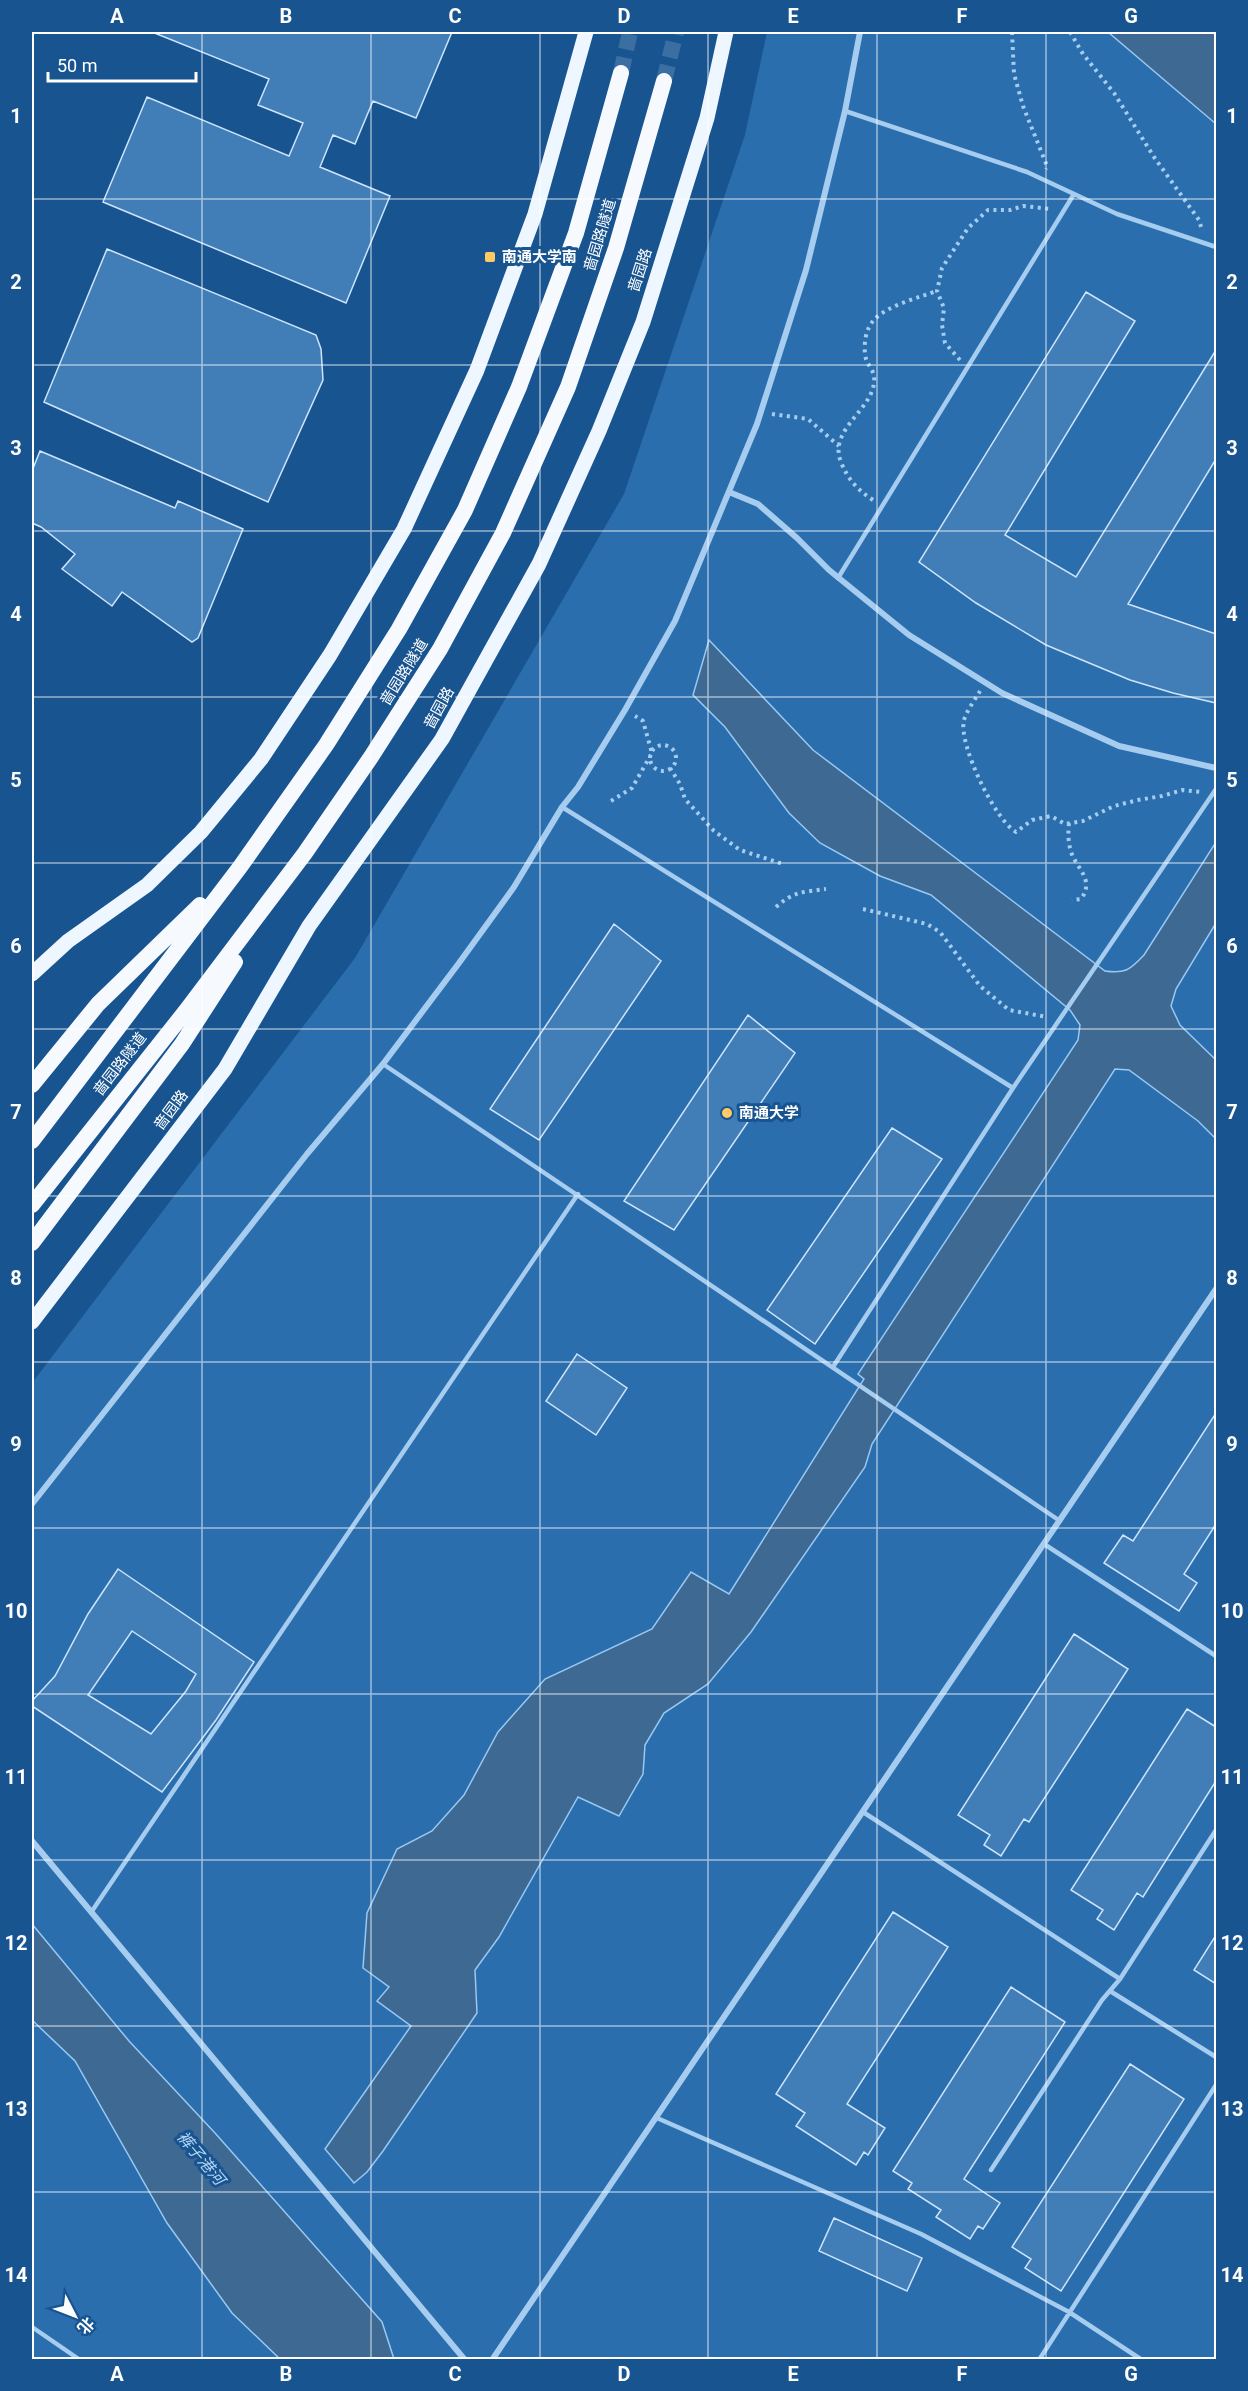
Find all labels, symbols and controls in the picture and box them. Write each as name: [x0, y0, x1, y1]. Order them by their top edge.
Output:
text: A: [110, 4, 124, 28]
text: B: [280, 4, 292, 28]
text: C: [448, 4, 462, 28]
text: D: [618, 4, 631, 28]
text: E: [787, 4, 799, 28]
text: F: [957, 4, 968, 28]
text: G: [1124, 4, 1138, 28]
scale bar: [48, 45, 196, 83]
text: 50 m: [57, 55, 97, 76]
text: 1: [10, 104, 22, 128]
text: 1: [1226, 104, 1238, 128]
street label: 啬园路隧道: [580, 196, 620, 274]
street label: 啬园路: [624, 246, 656, 294]
place label: 南通大学南: [502, 248, 577, 266]
marker: 南通大学南: [483, 250, 497, 264]
text: 2: [10, 270, 22, 294]
text: 2: [1226, 270, 1238, 294]
text: 3: [10, 436, 22, 460]
text: 3: [1226, 436, 1238, 460]
text: 4: [10, 602, 22, 626]
text: 4: [1226, 602, 1238, 626]
street label: 啬园路隧道: [376, 635, 432, 709]
street label: 啬园路: [420, 684, 458, 732]
text: 5: [10, 768, 22, 792]
text: 5: [1226, 768, 1238, 792]
text: 6: [10, 934, 22, 958]
text: 6: [1226, 934, 1238, 958]
street label: 啬园路隧道: [90, 1029, 150, 1099]
street label: 啬园路: [150, 1087, 192, 1133]
text: 7: [10, 1100, 22, 1124]
text: 7: [1226, 1100, 1238, 1124]
place label: 南通大学: [739, 1104, 799, 1122]
marker: 南通大学: [720, 1106, 734, 1120]
text: 8: [10, 1266, 22, 1290]
text: 8: [1226, 1266, 1238, 1290]
text: 9: [10, 1432, 22, 1456]
text: 9: [1226, 1432, 1238, 1456]
text: 10: [5, 1599, 27, 1623]
text: 10: [1221, 1599, 1243, 1623]
text: 11: [5, 1765, 27, 1789]
text: 11: [1221, 1765, 1243, 1789]
text: 12: [5, 1931, 27, 1955]
text: 12: [1221, 1931, 1243, 1955]
text: 13: [5, 2097, 27, 2121]
text: 13: [1221, 2097, 1243, 2121]
water label: 裤子港河: [173, 2127, 231, 2191]
text: 14: [5, 2263, 27, 2287]
text: 14: [1221, 2263, 1243, 2287]
north arrow: [45, 2286, 105, 2346]
text: 北: [73, 2313, 98, 2338]
text: A: [110, 2362, 124, 2386]
text: B: [280, 2362, 292, 2386]
text: C: [448, 2362, 462, 2386]
text: D: [618, 2362, 631, 2386]
text: E: [787, 2362, 799, 2386]
text: F: [957, 2362, 968, 2386]
text: G: [1124, 2362, 1138, 2386]

